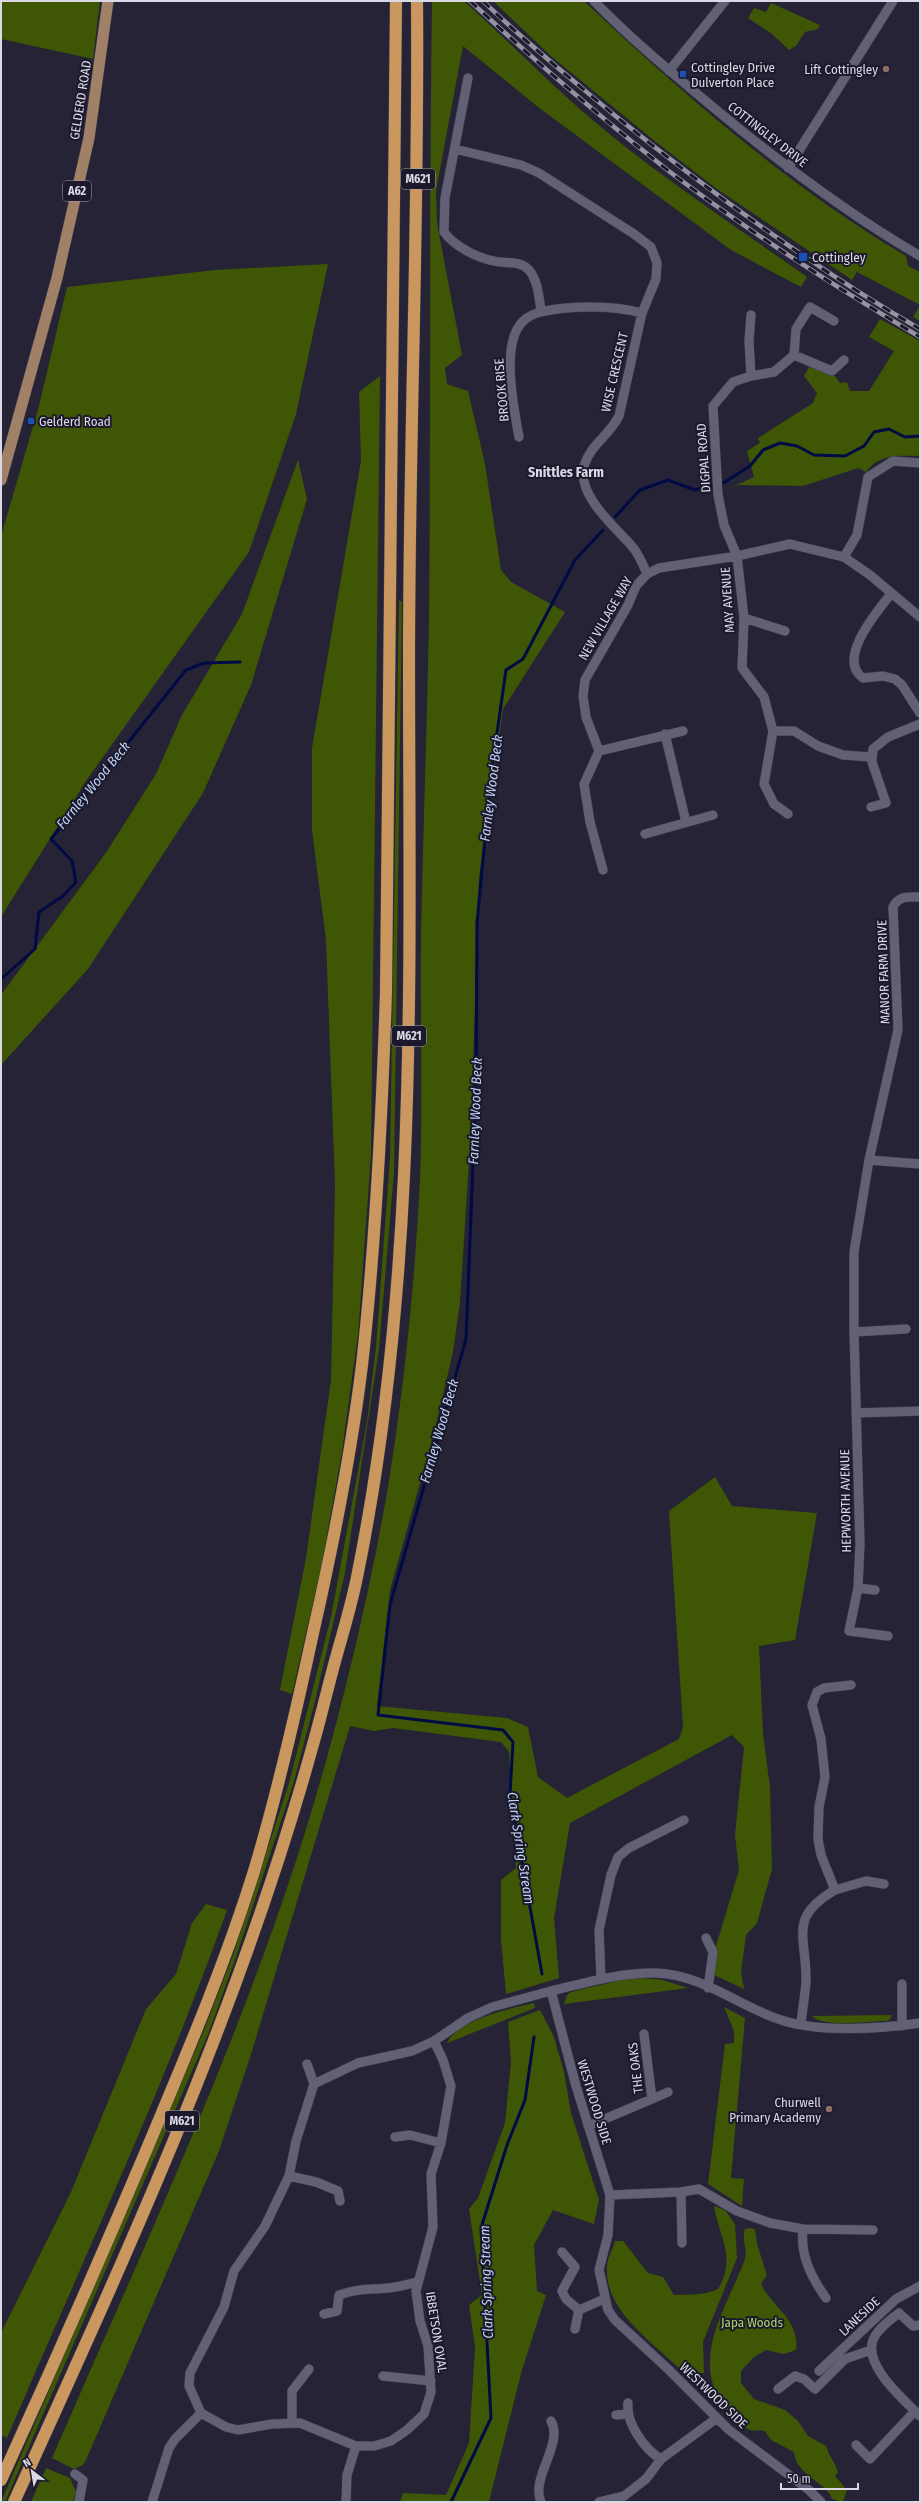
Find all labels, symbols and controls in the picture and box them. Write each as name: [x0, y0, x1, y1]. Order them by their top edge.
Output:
street label: GELDERD ROAD: [67, 59, 94, 141]
place label: Cottingley Drive Dulverton Place: [691, 60, 775, 90]
place label: Lift Cottingley: [804, 62, 878, 77]
marker: Lift Cottingley: [881, 64, 891, 74]
marker: Cottingley Drive Dulverton Place: [678, 69, 688, 79]
street label: COTTINGLEY DRIVE: [725, 99, 810, 170]
road number: M621: [401, 169, 435, 189]
road number: A62: [63, 181, 91, 201]
place label: Cottingley: [812, 250, 866, 265]
marker: Cottingley: [797, 251, 809, 263]
street label: WISE CRESCENT: [598, 331, 631, 413]
street label: BROOK RISE: [491, 358, 512, 422]
place label: Gelderd Road: [39, 414, 111, 429]
marker: Gelderd Road: [26, 416, 36, 426]
street label: DIGPAL ROAD: [694, 423, 713, 493]
district label: Snittles Farm: [528, 464, 604, 481]
street label: MAY AVENUE: [718, 567, 737, 633]
street label: NEW VILLAGE WAY: [575, 573, 636, 663]
water label: Farnley Wood Beck: [477, 734, 506, 842]
water label: Farnley Wood Beck: [53, 738, 134, 832]
street label: MANOR FARM DRIVE: [874, 920, 893, 1024]
road number: M621: [392, 1026, 426, 1046]
water label: Farnley Wood Beck: [465, 1057, 486, 1165]
water label: Farnley Wood Beck: [417, 1377, 462, 1485]
street label: HEPWORTH AVENUE: [837, 1449, 854, 1553]
water label: Clark Spring Stream: [503, 1791, 538, 1906]
street label: THE OAKS: [625, 2042, 646, 2094]
street label: WESTWOOD SIDE: [574, 2058, 615, 2146]
place label: Churwell Primary Academy: [729, 2095, 822, 2125]
marker: Churwell Primary Academy: [824, 2104, 834, 2114]
road number: M621: [165, 2111, 199, 2131]
water label: Clark Spring Stream: [476, 2225, 497, 2339]
street label: IBBETSON OVAL: [423, 2290, 450, 2374]
street label: LANESIDE: [836, 2294, 883, 2339]
park label: Japa Woods: [721, 2315, 783, 2330]
street label: WESTWOOD SIDE: [677, 2359, 751, 2431]
north arrow: [12, 2451, 52, 2491]
text: N: [21, 2456, 33, 2470]
scale bar: [781, 2465, 858, 2491]
text: 50 m: [787, 2472, 811, 2486]

